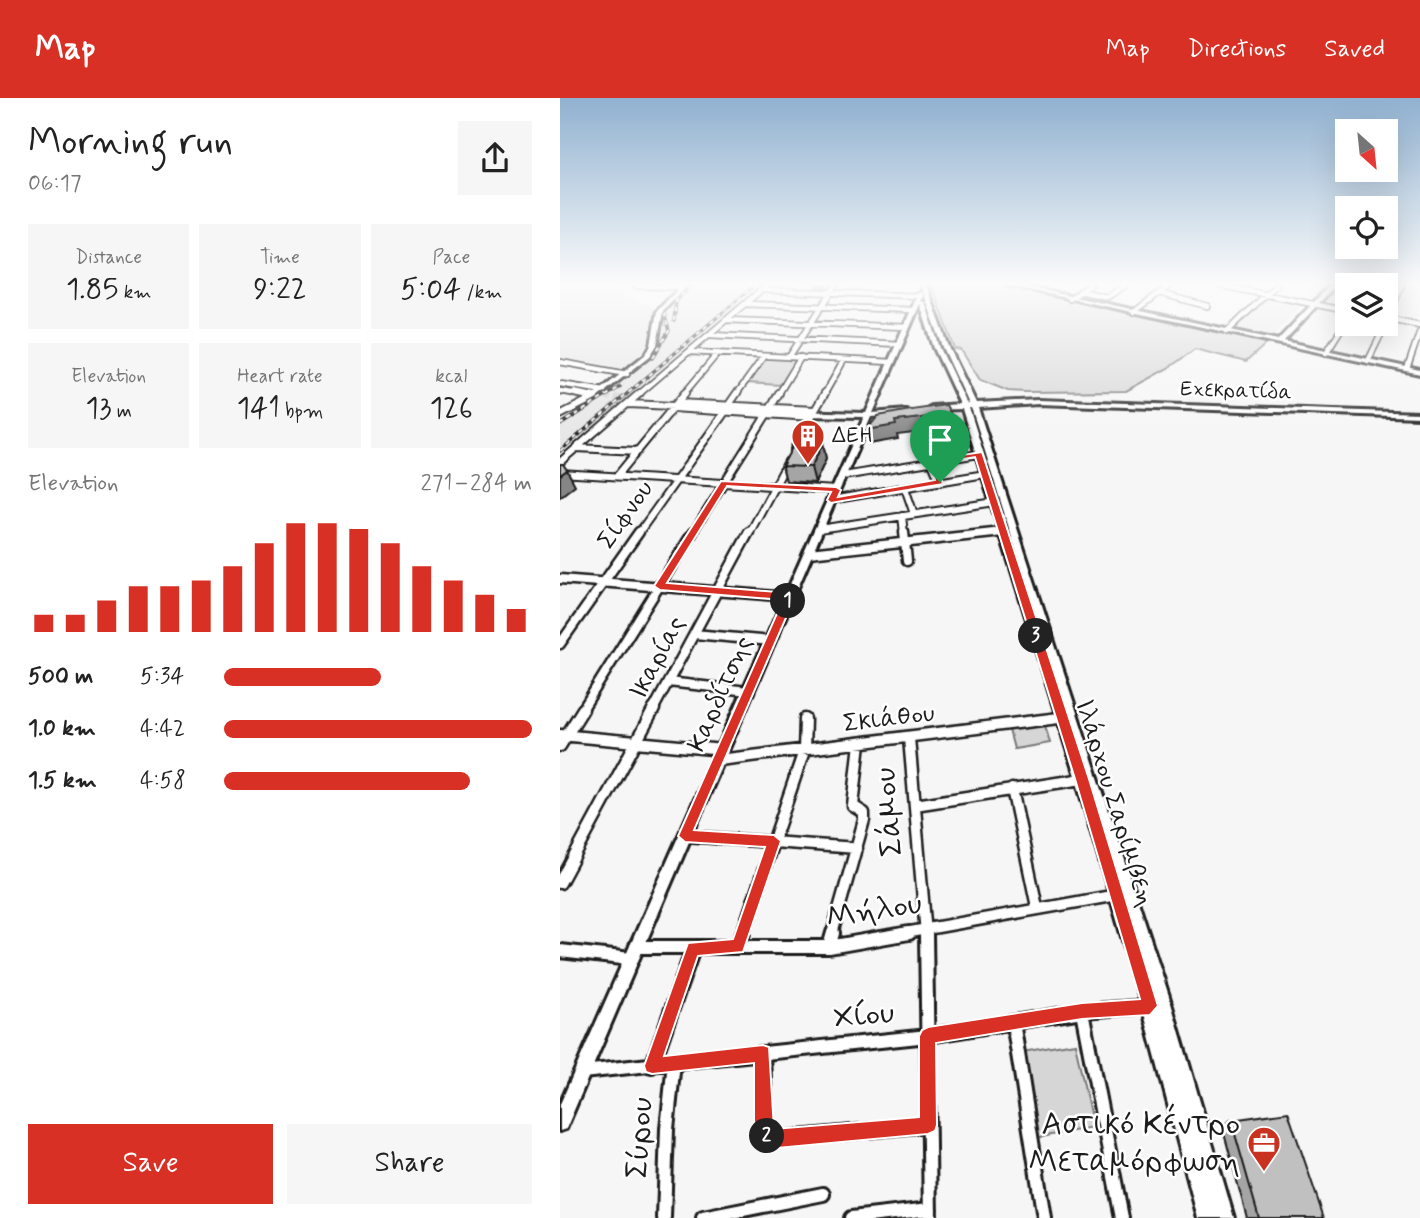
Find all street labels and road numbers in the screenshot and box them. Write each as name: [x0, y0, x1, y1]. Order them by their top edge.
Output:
street label: Εχεκρατίδα: [1180, 375, 1292, 407]
street label: Σίφνου: [590, 474, 662, 556]
street label: Ικαρίας: [622, 611, 694, 705]
street label: Καρδίτσης: [680, 631, 762, 757]
street label: Ιλάρχου Σαρίμβεη: [1066, 695, 1162, 911]
street label: Σκιάθου: [841, 697, 937, 741]
street label: Σάμου: [864, 766, 914, 858]
street label: Μήλου: [823, 883, 925, 939]
street label: Χίου: [832, 992, 896, 1040]
street label: Σύρου: [616, 1096, 664, 1180]

